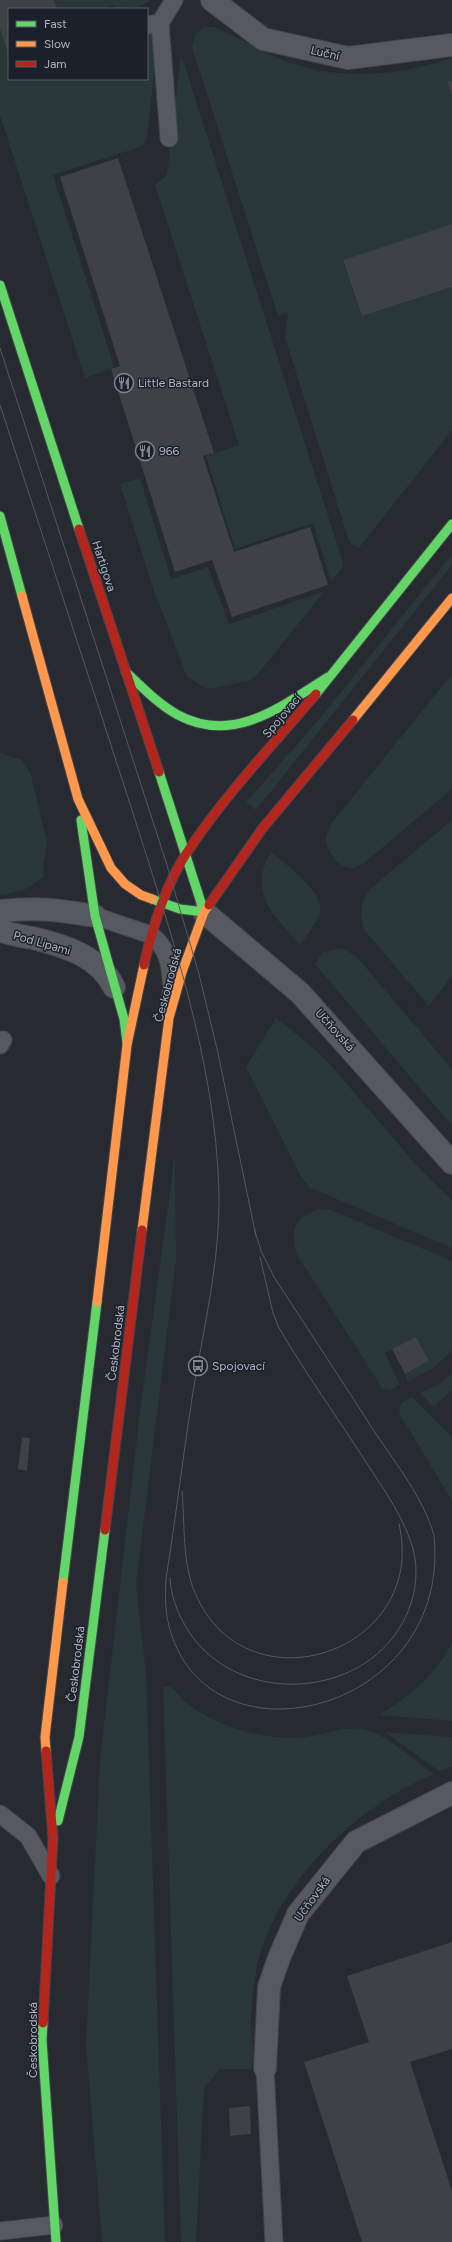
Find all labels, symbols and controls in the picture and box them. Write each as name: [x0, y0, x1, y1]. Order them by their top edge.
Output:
legend: [8, 8, 148, 80]
text: Fast: [44, 17, 67, 31]
text: Slow: [44, 37, 71, 51]
street label: Luční: [309, 43, 342, 63]
text: Jam: [44, 57, 67, 71]
restaurant icon: Little Bastard: [113, 372, 135, 394]
place label: Little Bastard: [138, 376, 209, 390]
restaurant icon: 966: [134, 440, 156, 462]
place label: 966: [159, 444, 180, 458]
street label: Hartigova: [89, 539, 119, 593]
street label: Spojovací: [260, 690, 305, 741]
street label: Pod Lipami: [12, 928, 72, 958]
street label: Českobrodská: [151, 947, 185, 1023]
street label: Učňovská: [312, 1006, 358, 1054]
street label: Českobrodská: [104, 1304, 128, 1382]
bus stop icon: Spojovací: [187, 1355, 209, 1377]
place label: Spojovací: [212, 1359, 266, 1373]
street label: Českobrodská: [64, 1625, 88, 1703]
street label: Učňovská: [291, 1874, 333, 1924]
street label: Českobrodská: [26, 2002, 40, 2078]

